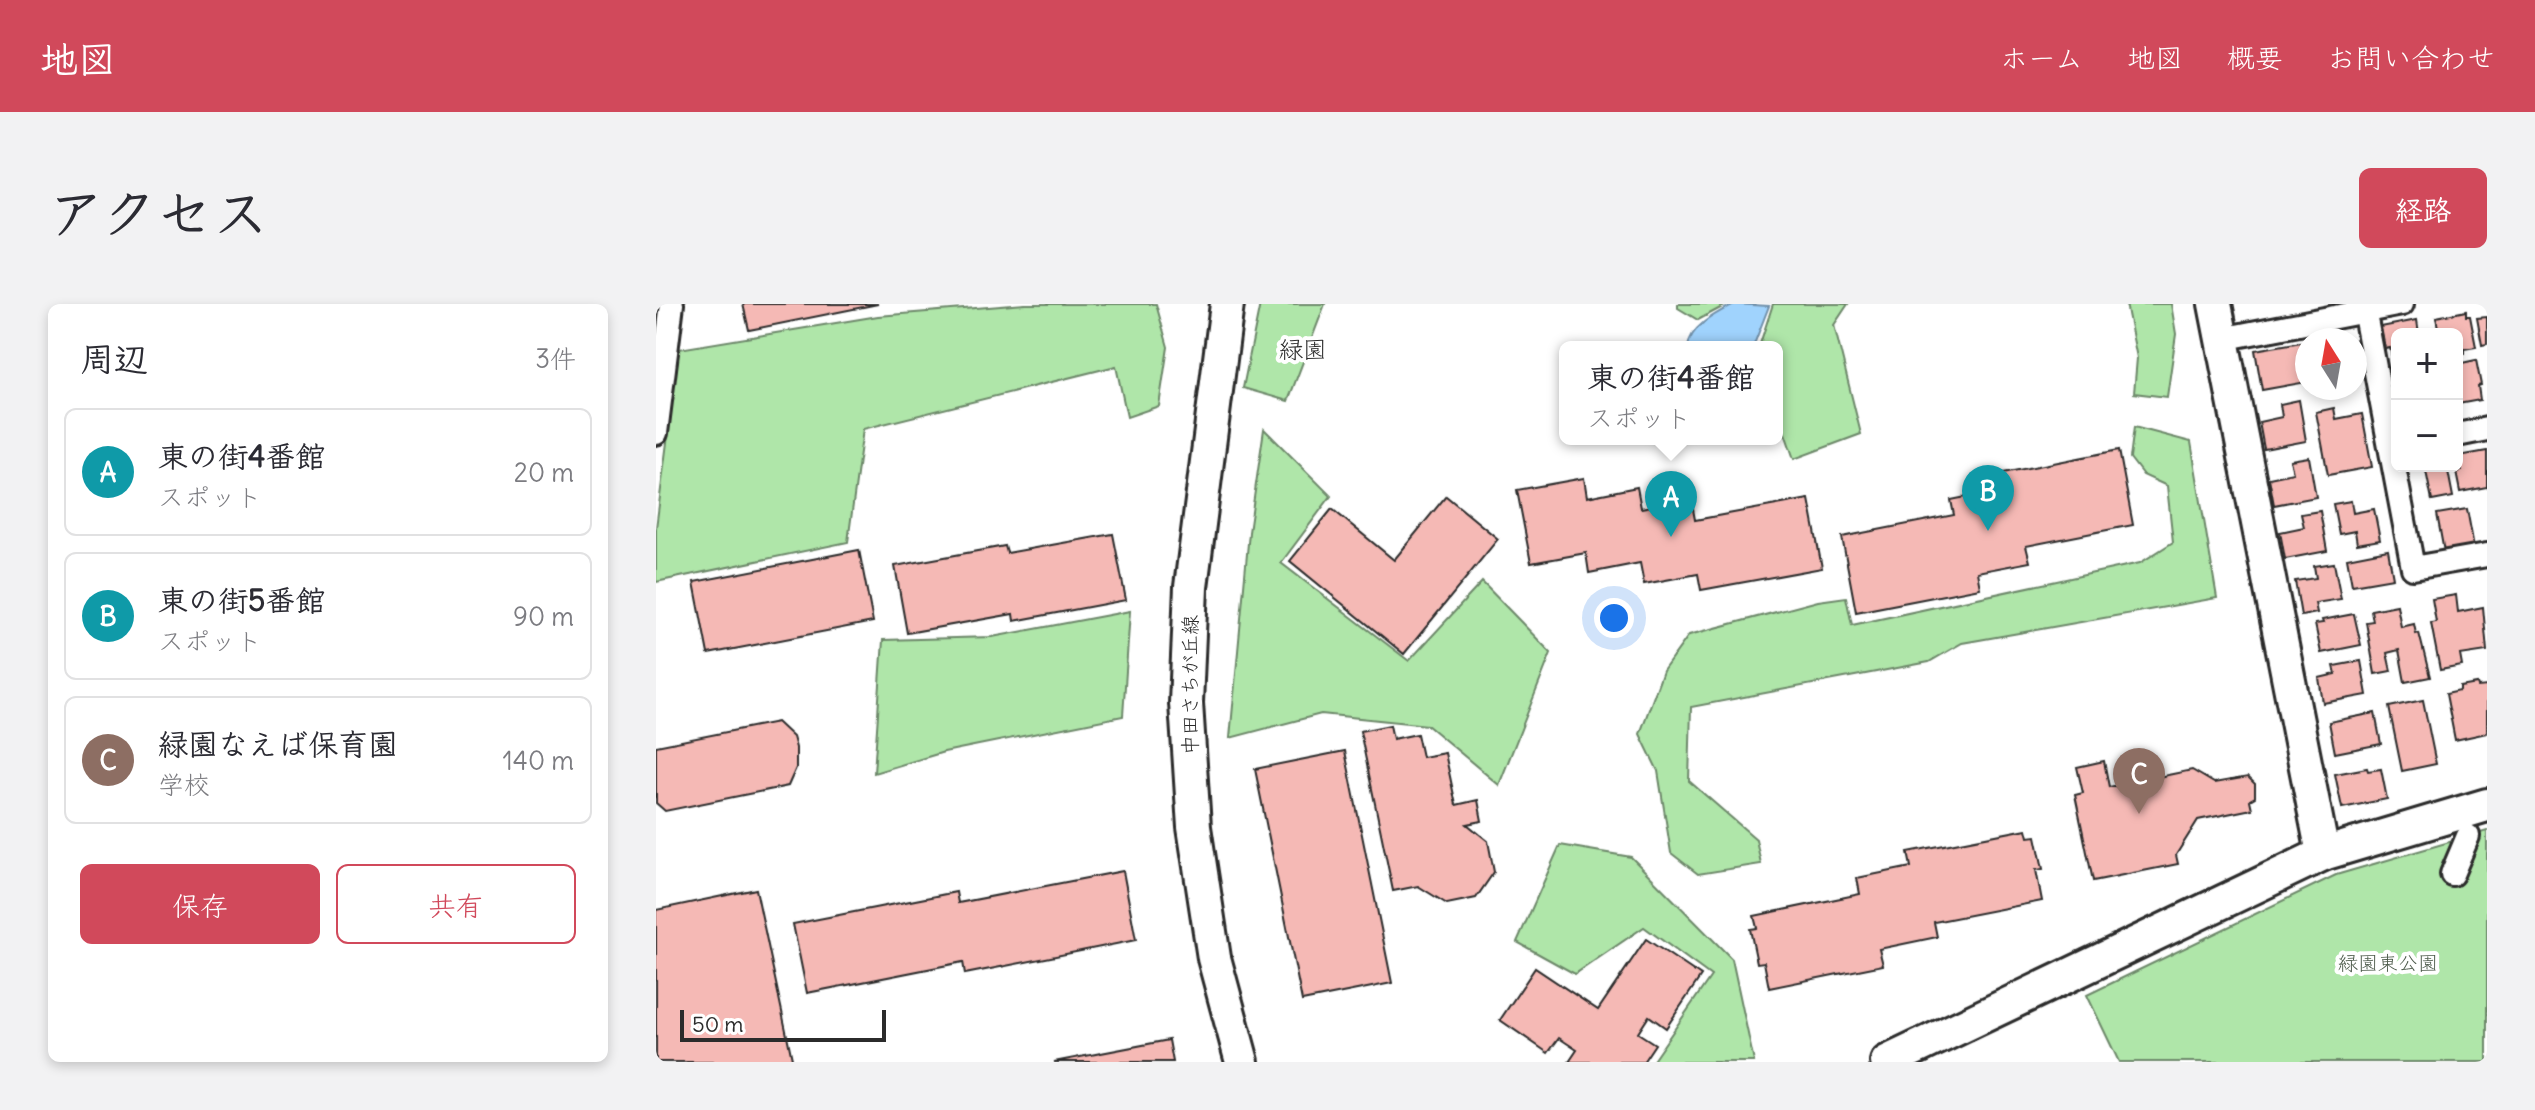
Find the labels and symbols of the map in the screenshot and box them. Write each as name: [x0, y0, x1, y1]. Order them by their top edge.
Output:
north arrow: [2295, 328, 2367, 400]
district label: 緑園: [1279, 334, 1327, 364]
pin: B: [1962, 465, 2014, 531]
pin: A: [1645, 471, 1697, 537]
your location: [1594, 598, 1634, 638]
street label: 中田さちが丘線: [1177, 615, 1202, 755]
pin: C: [2113, 748, 2165, 814]
park label: 緑園東公園: [2338, 950, 2438, 975]
scale bar: [680, 1006, 886, 1042]

